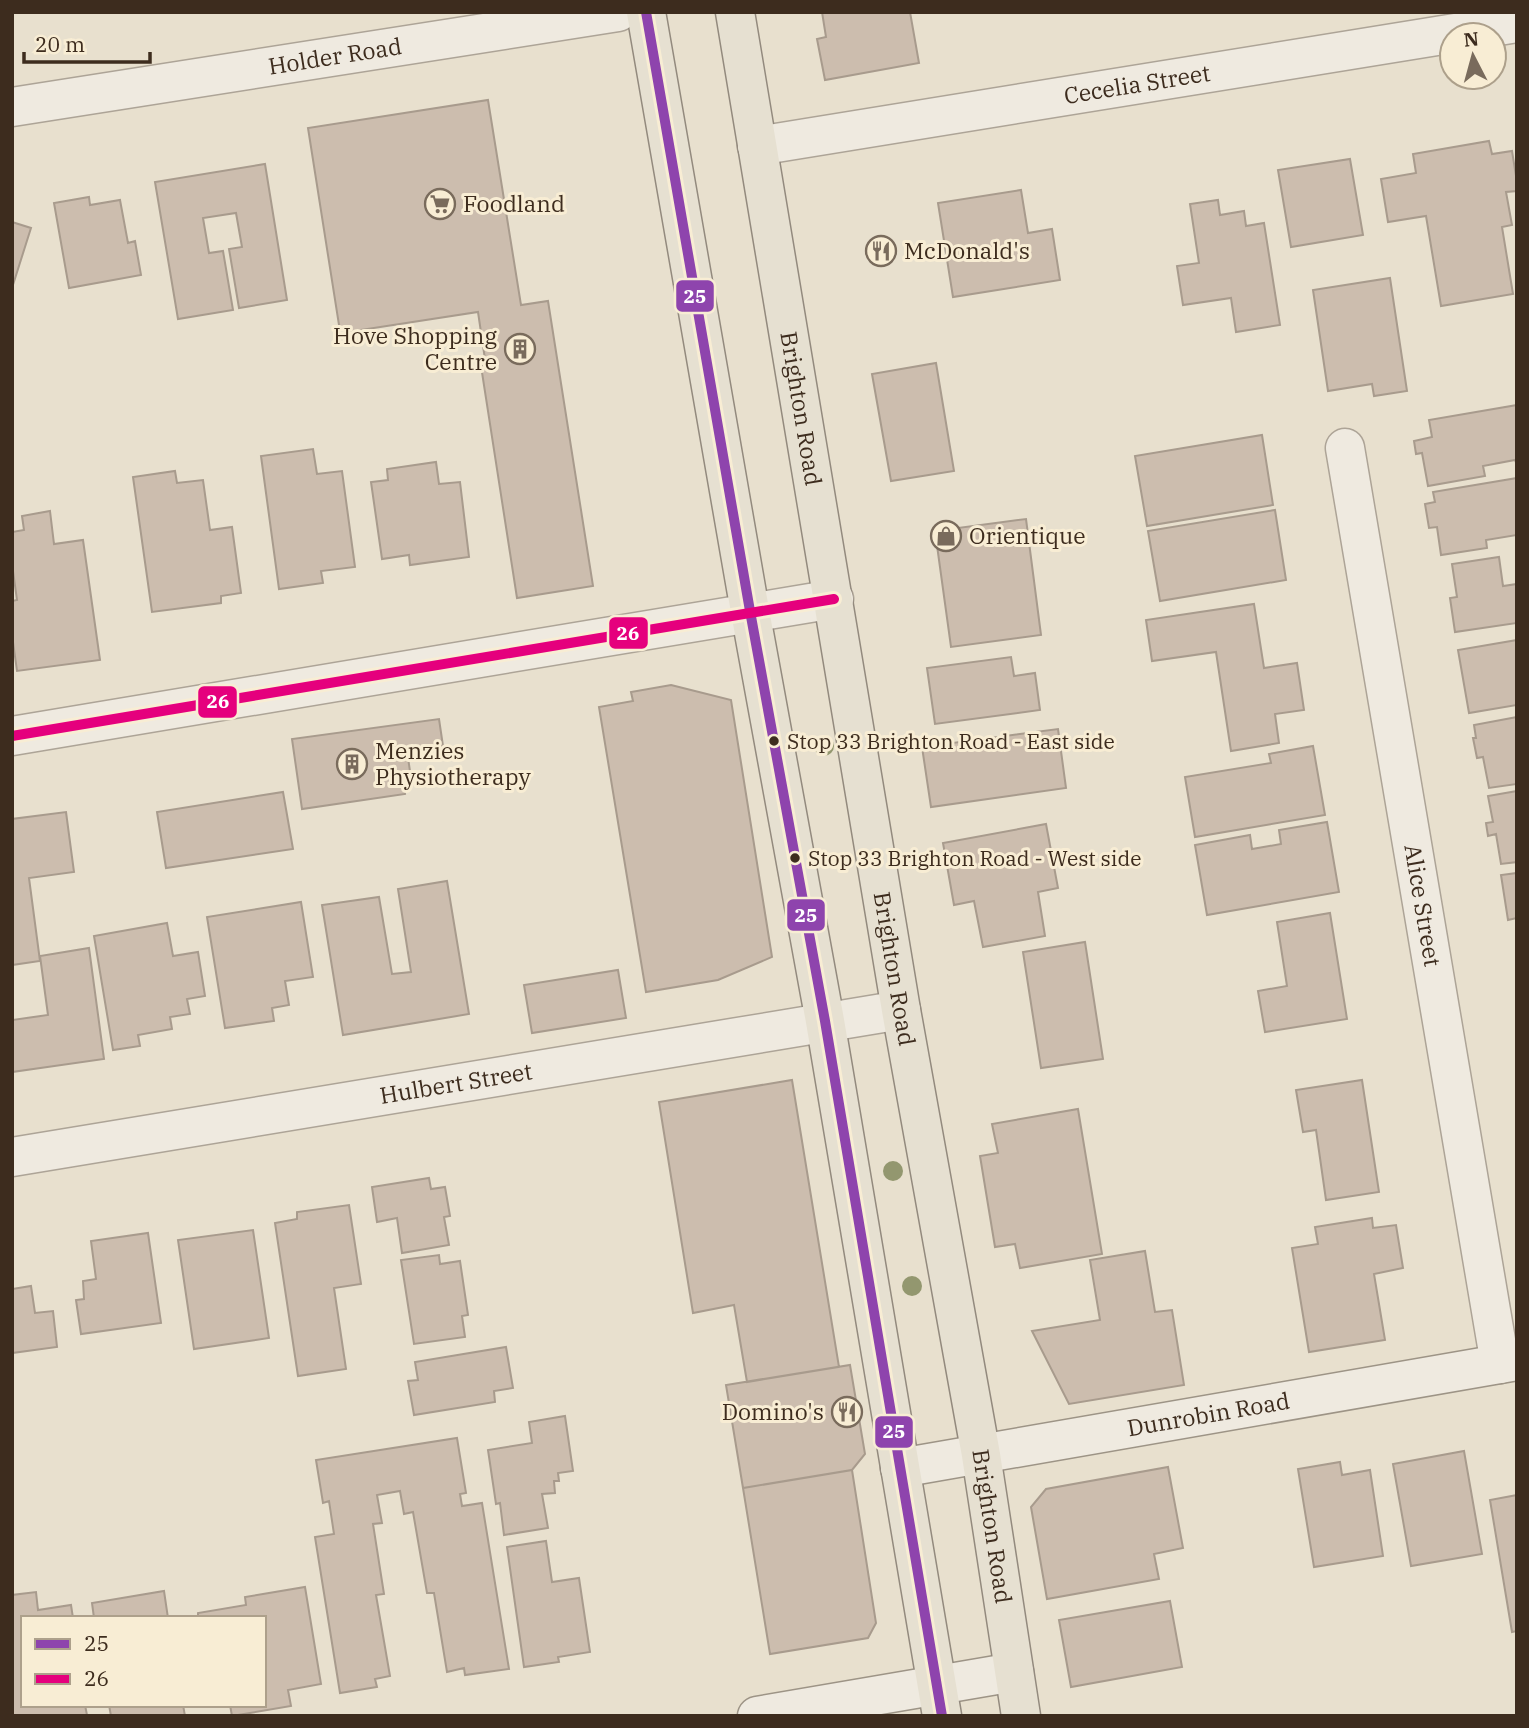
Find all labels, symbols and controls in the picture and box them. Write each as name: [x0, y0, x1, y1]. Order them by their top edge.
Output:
scale bar: [24, 21, 150, 65]
north arrow: [1438, 21, 1508, 91]
text: N: [1462, 26, 1480, 52]
text: 20 m: [35, 30, 85, 58]
street label: Holder Road: [266, 30, 404, 81]
street label: Cecelia Street: [1062, 57, 1212, 110]
supermarket icon: Foodland: [423, 187, 457, 221]
place label: Foodland: [463, 188, 565, 218]
restaurant icon: McDonald's: [864, 234, 898, 268]
place label: McDonald's: [904, 235, 1030, 265]
line badge: 25: [675, 279, 715, 313]
text: 25: [684, 284, 706, 308]
place label: Hove Shopping Centre: [333, 320, 497, 376]
street label: Brighton Road: [774, 329, 830, 488]
building icon: Hove Shopping Centre: [503, 332, 537, 366]
shop icon: Orientique: [929, 519, 963, 553]
place label: Orientique: [969, 520, 1086, 550]
line badge: 26: [608, 616, 649, 650]
text: 26: [617, 621, 639, 645]
line badge: 26: [197, 685, 238, 719]
text: 26: [207, 689, 229, 713]
place label: Stop 33 Brighton Road - East side: [787, 727, 1115, 755]
marker: Stop 33 Brighton Road - East side: [767, 734, 781, 748]
place label: Menzies Physiotherapy: [375, 735, 532, 791]
building icon: Menzies Physiotherapy: [335, 747, 369, 781]
street label: Alice Street: [1398, 842, 1449, 969]
place label: Stop 33 Brighton Road - West side: [808, 844, 1141, 872]
marker: Stop 33 Brighton Road - West side: [788, 851, 802, 865]
street label: Brighton Road: [868, 889, 923, 1048]
line badge: 25: [786, 898, 826, 932]
text: 25: [795, 903, 817, 927]
street label: Hulbert Street: [377, 1055, 534, 1110]
street label: Dunrobin Road: [1125, 1385, 1292, 1442]
restaurant icon: Domino's: [830, 1395, 864, 1429]
place label: Domino's: [722, 1396, 824, 1426]
line badge: 25: [874, 1415, 914, 1449]
text: 25: [883, 1419, 905, 1443]
street label: Brighton Road: [966, 1447, 1020, 1605]
legend: [21, 1616, 266, 1707]
text: 25: [84, 1629, 109, 1657]
text: 26: [84, 1664, 109, 1692]

